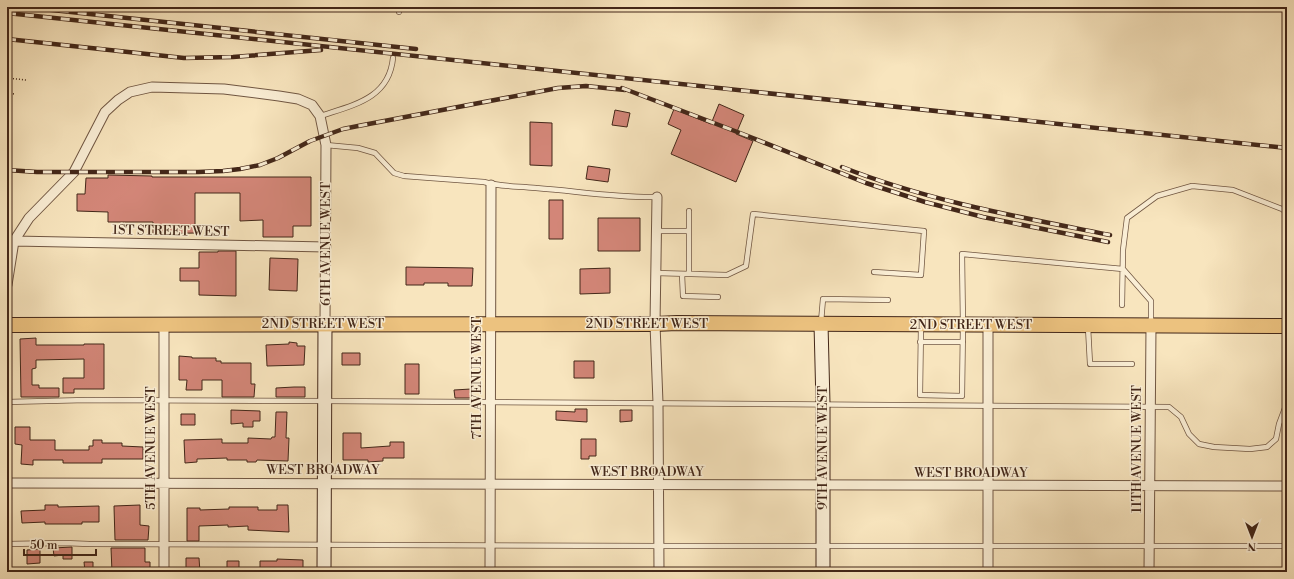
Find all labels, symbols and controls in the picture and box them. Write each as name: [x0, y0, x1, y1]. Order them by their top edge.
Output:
street label: 6TH AVENUE WEST: [318, 182, 334, 306]
street label: 1ST STREET WEST: [112, 222, 230, 240]
street label: 2ND STREET WEST: [262, 316, 384, 332]
street label: 2ND STREET WEST: [586, 316, 708, 332]
street label: 7TH AVENUE WEST: [469, 317, 485, 439]
street label: 2ND STREET WEST: [910, 317, 1032, 333]
street label: 11TH AVENUE WEST: [1129, 385, 1145, 513]
street label: 5TH AVENUE WEST: [143, 386, 159, 510]
street label: 9TH AVENUE WEST: [815, 386, 831, 510]
street label: WEST BROADWAY: [265, 462, 381, 478]
street label: WEST BROADWAY: [589, 464, 705, 480]
street label: WEST BROADWAY: [913, 465, 1029, 481]
north arrow: [1232, 517, 1272, 557]
scale bar: [24, 531, 96, 557]
text: 50 m: [30, 538, 58, 553]
text: N: [1247, 539, 1256, 553]

